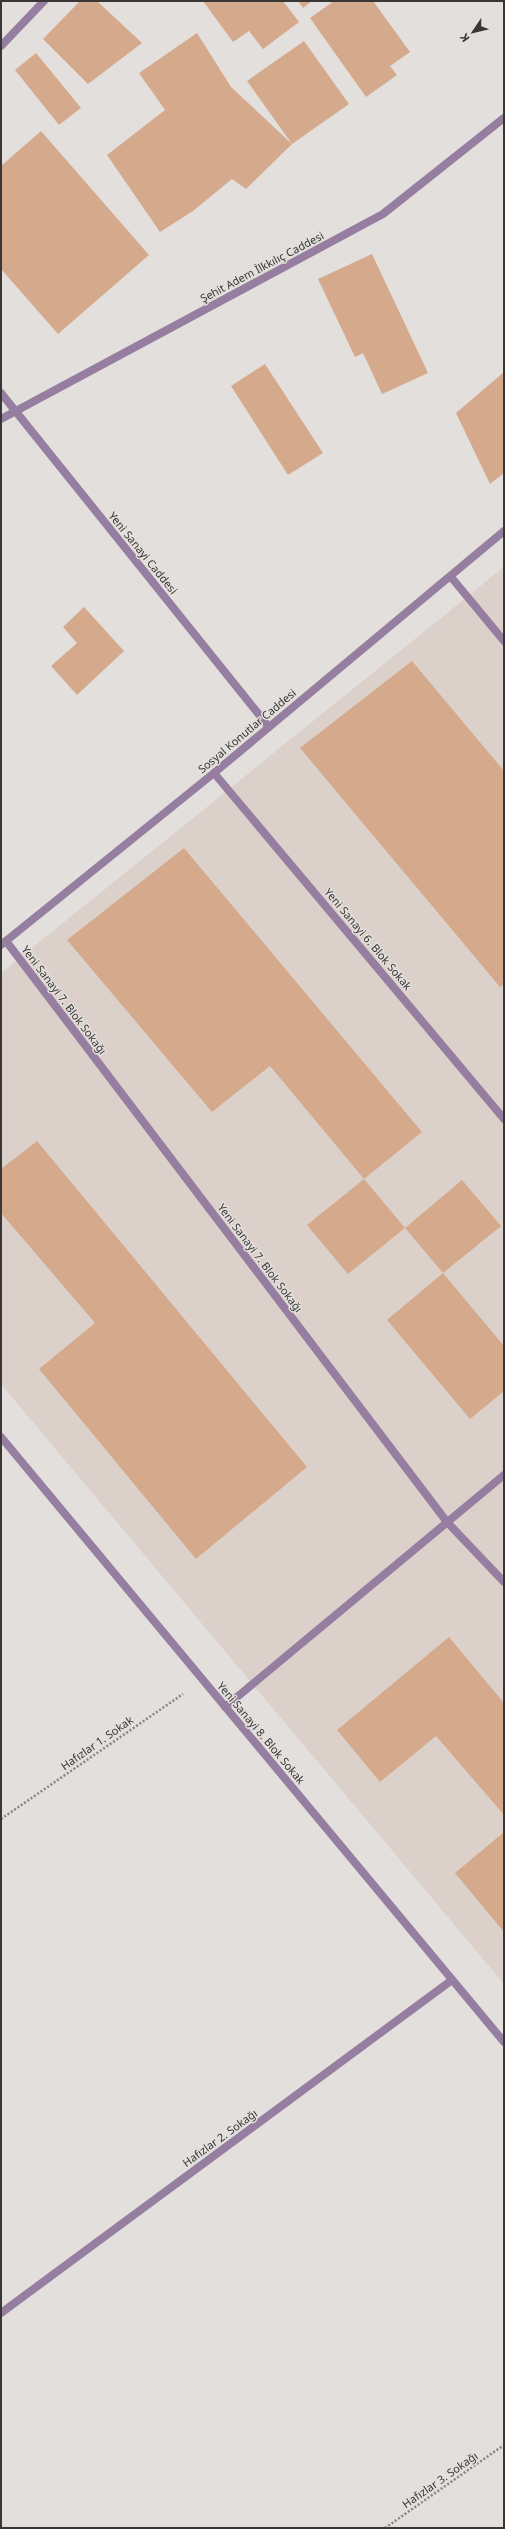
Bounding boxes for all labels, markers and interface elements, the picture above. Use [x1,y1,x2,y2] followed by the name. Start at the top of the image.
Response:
[453,12,493,52] north arrow
[456,30,473,45] text: K
[197,228,326,306] street label: Şehit Adem İlkkılıç Caddesi
[106,508,181,597] street label: Yeni Sanayi Caddesi
[194,685,299,776] street label: Sosyal Konutlar Caddesi
[321,884,416,993] street label: Yeni Sanayi 6. Blok Sokak
[18,942,110,1057] street label: Yeni Sanayi 7. Blok Sokağı
[214,1200,306,1315] street label: Yeni Sanayi 7. Blok Sokağı
[214,1678,309,1787] street label: Yeni Sanayi 8. Blok Sokak
[57,1712,136,1773] street label: Hafızlar 1. Sokak
[179,2105,260,2170] street label: Hafızlar 2. Sokağı
[399,2448,480,2511] street label: Hafızlar 3. Sokağı

